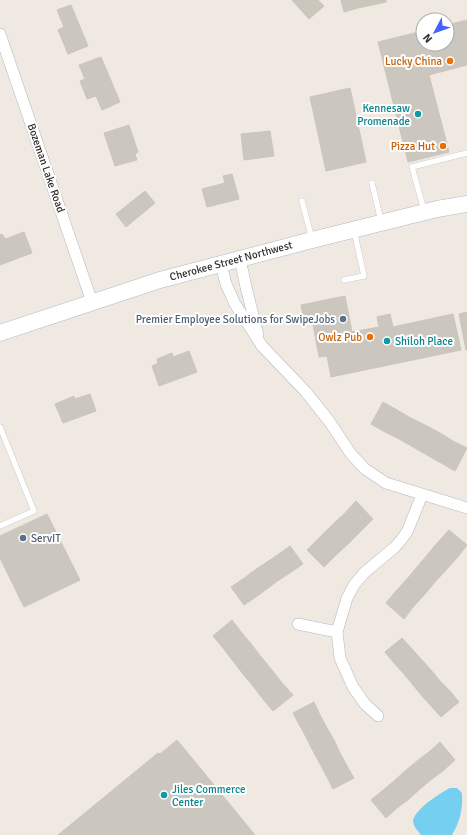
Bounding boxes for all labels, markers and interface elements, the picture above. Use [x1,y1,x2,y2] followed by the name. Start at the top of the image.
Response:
[415,12,455,52] north arrow
[420,31,435,45] text: N
[385,55,442,68] place label: Lucky China
[445,56,455,66] marker: Lucky China
[357,102,410,128] place label: Kennesaw Promenade
[413,109,423,119] marker: Kennesaw Promenade
[25,122,67,214] street label: Bozeman Lake Road
[391,140,435,153] place label: Pizza Hut
[438,141,448,151] marker: Pizza Hut
[168,238,294,284] street label: Cherokee Street Northwest
[136,313,335,326] place label: Premier Employee Solutions for SwipeJobs
[338,314,348,324] marker: Premier Employee Solutions for SwipeJobs
[318,331,362,344] place label: Owlz Pub
[365,332,375,342] marker: Owlz Pub
[395,335,453,348] place label: Shiloh Place
[382,336,392,346] marker: Shiloh Place
[31,532,61,545] place label: ServIT
[18,533,28,543] marker: ServIT
[172,783,246,809] place label: Jiles Commerce Center
[159,790,169,800] marker: Jiles Commerce Center

